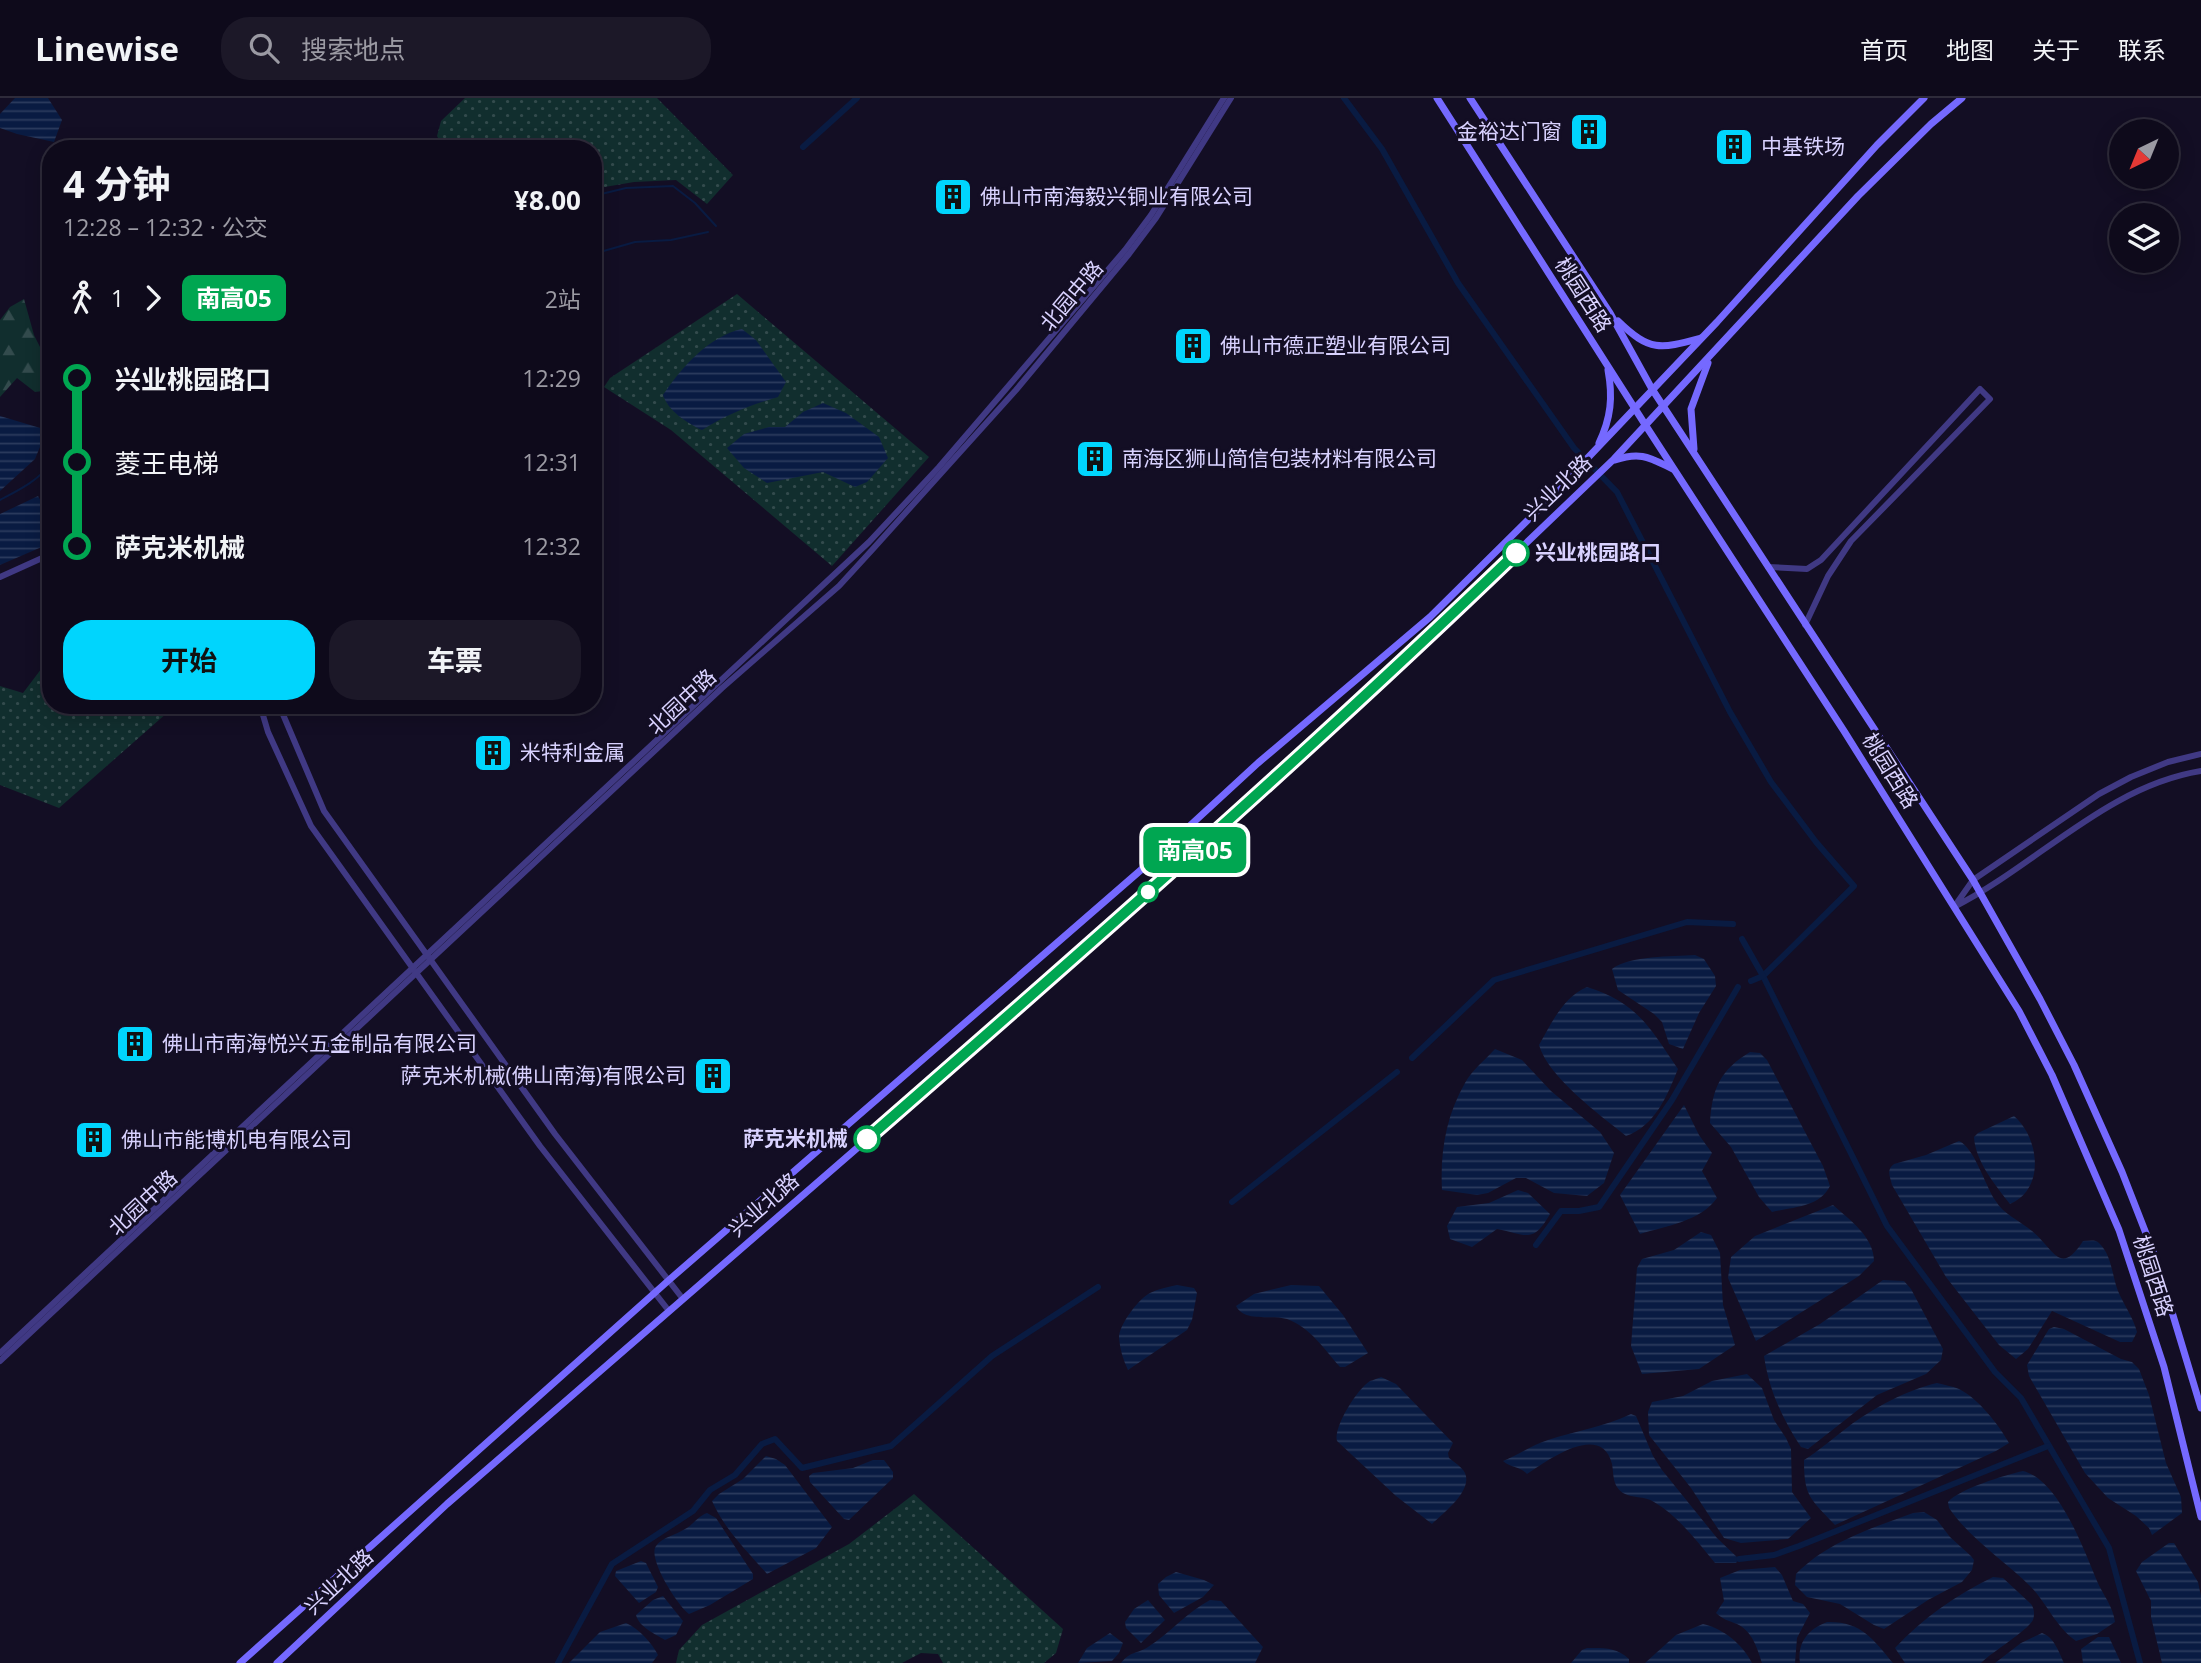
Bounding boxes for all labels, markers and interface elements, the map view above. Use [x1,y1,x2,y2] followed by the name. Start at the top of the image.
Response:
[221,17,711,80] search box
[35,26,179,71] text: Linewise
[245,29,283,67] icon: search
[301,31,405,67] text: 搜索地点
[1860,33,1908,66] text: 首页
[1946,33,1994,66] text: 地图
[2032,33,2080,66] text: 关于
[2118,33,2166,66] text: 联系
[1568,111,1610,153] building icon: 金裕达门窗
[1457,117,1562,145] place label: 金裕达门窗
[2109,119,2179,189] north arrow
[2109,119,2179,273] map controls
[1713,126,1755,168] building icon: 中基铁场
[1761,132,1845,160] place label: 中基铁场
[63,157,171,209] text: 4 分钟
[932,176,974,218] building icon: 佛山市南海毅兴铜业有限公司
[514,182,581,218] text: ¥8.00
[980,182,1253,210] place label: 佛山市南海毅兴铜业有限公司
[2109,203,2179,273] button: layers
[63,211,268,243] text: 12:28 – 12:32 · 公交
[1549,252,1618,337] street label: 桃园西路
[1034,254,1109,337] street label: 北园中路
[63,279,101,317] icon: walk
[134,279,172,317] icon: forward
[196,281,272,314] text: 南高05
[111,282,124,314] text: 1
[545,283,581,315] text: 2站
[1172,325,1214,367] building icon: 佛山市德正塑业有限公司
[1220,331,1451,359] place label: 佛山市德正塑业有限公司
[115,361,271,397] text: 兴业桃园路口
[522,362,581,394] text: 12:29
[1074,438,1116,480] building icon: 南海区狮山简信包装材料有限公司
[1122,444,1437,472] place label: 南海区狮山简信包装材料有限公司
[115,445,219,481] text: 菱王电梯
[522,446,581,478] text: 12:31
[1517,448,1597,527] street label: 兴业北路
[115,529,245,565] text: 萨克米机械
[522,530,581,562] text: 12:32
[1535,538,1661,566] place label: 兴业桃园路口
[1503,540,1529,566] marker: 兴业桃园路口
[63,620,315,700] button: 开始
[329,620,581,700] button: 车票
[641,662,722,740] street label: 北园中路
[1857,727,1925,814] street label: 桃园西路
[472,732,514,774] building icon: 米特利金属
[520,738,625,766] place label: 米特利金属
[1146,827,1244,873] line badge: 南高05
[1157,833,1233,866] text: 南高05
[1138,882,1158,902] unlabelled marker
[114,1023,156,1065] building icon: 佛山市南海悦兴五金制品有限公司
[162,1029,477,1057] place label: 佛山市南海悦兴五金制品有限公司
[692,1055,734,1097] building icon: 萨克米机械(佛山南海)有限公司
[401,1061,686,1089] place label: 萨克米机械(佛山南海)有限公司
[73,1119,115,1161] building icon: 佛山市能博机电有限公司
[743,1124,848,1152] place label: 萨克米机械
[121,1125,352,1153] place label: 佛山市能博机电有限公司
[854,1126,880,1152] marker: 萨克米机械
[102,1163,183,1241] street label: 北园中路
[722,1166,804,1242] street label: 兴业北路
[2128,1231,2180,1320] street label: 桃园西路
[298,1542,379,1620] street label: 兴业北路

